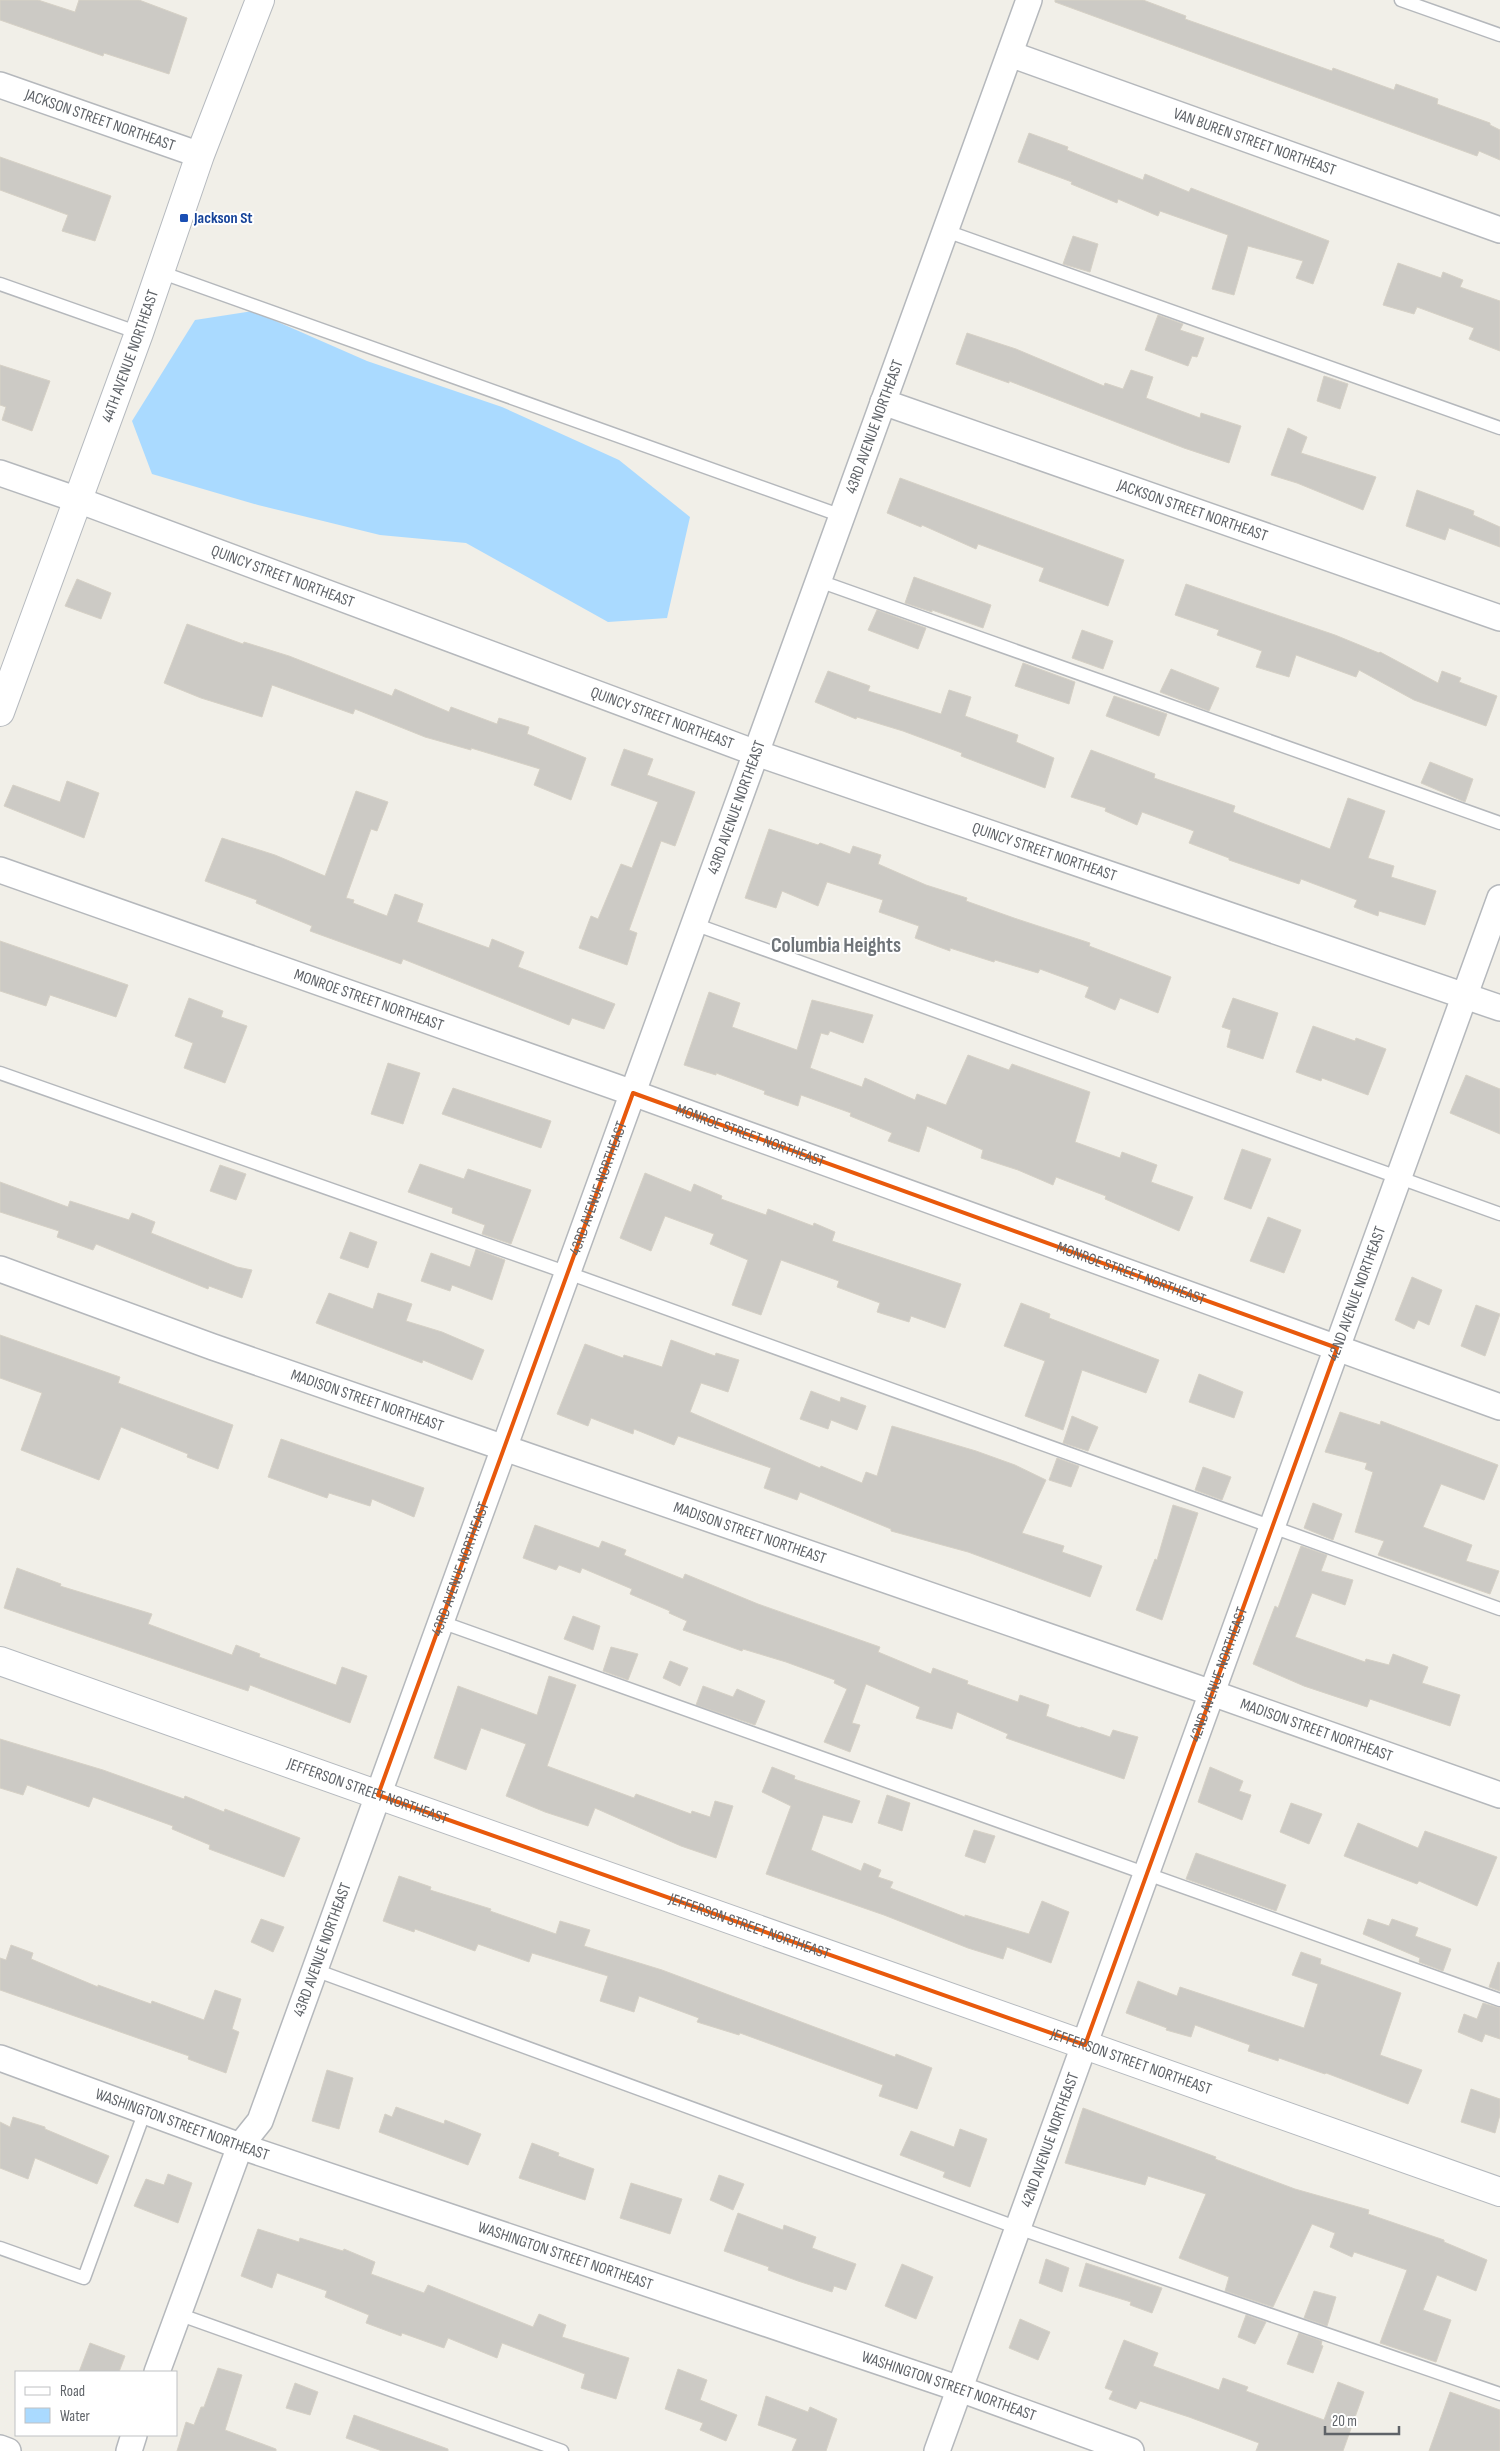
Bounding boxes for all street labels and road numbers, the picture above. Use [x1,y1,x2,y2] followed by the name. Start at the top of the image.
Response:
[22,85,178,155] street label: JACKSON STREET NORTHEAST
[1171,104,1339,180] street label: VAN BUREN STREET NORTHEAST
[98,287,163,425] street label: 44TH AVENUE NORTHEAST
[841,357,907,496] street label: 43RD AVENUE NORTHEAST
[1114,475,1271,546] street label: JACKSON STREET NORTHEAST
[208,541,357,612] street label: QUINCY STREET NORTHEAST
[588,683,737,754] street label: QUINCY STREET NORTHEAST
[703,737,769,877] street label: 43RD AVENUE NORTHEAST
[970,818,1119,886] street label: QUINCY STREET NORTHEAST
[291,965,447,1035] street label: MONROE STREET NORTHEAST
[673,1100,828,1171] street label: MONROE STREET NORTHEAST
[565,1118,631,1258] street label: 43RD AVENUE NORTHEAST
[1323,1223,1390,1364] street label: 42ND AVENUE NORTHEAST
[1054,1238,1209,1309] street label: MONROE STREET NORTHEAST
[288,1365,446,1436] street label: MADISON STREET NORTHEAST
[671,1498,829,1568] street label: MADISON STREET NORTHEAST
[427,1499,493,1639] street label: 43RD AVENUE NORTHEAST
[1185,1604,1252,1744] street label: 42ND AVENUE NORTHEAST
[1238,1694,1396,1766] street label: MADISON STREET NORTHEAST
[284,1754,451,1829] street label: JEFFERSON STREET NORTHEAST
[289,1880,355,2019] street label: 43RD AVENUE NORTHEAST
[666,1889,833,1964] street label: JEFFERSON STREET NORTHEAST
[1047,2024,1215,2099] street label: JEFFERSON STREET NORTHEAST
[1017,2069,1083,2210] street label: 42ND AVENUE NORTHEAST
[93,2084,272,2165] street label: WASHINGTON STREET NORTHEAST
[475,2217,656,2294] street label: WASHINGTON STREET NORTHEAST
[859,2347,1039,2425] street label: WASHINGTON STREET NORTHEAST

